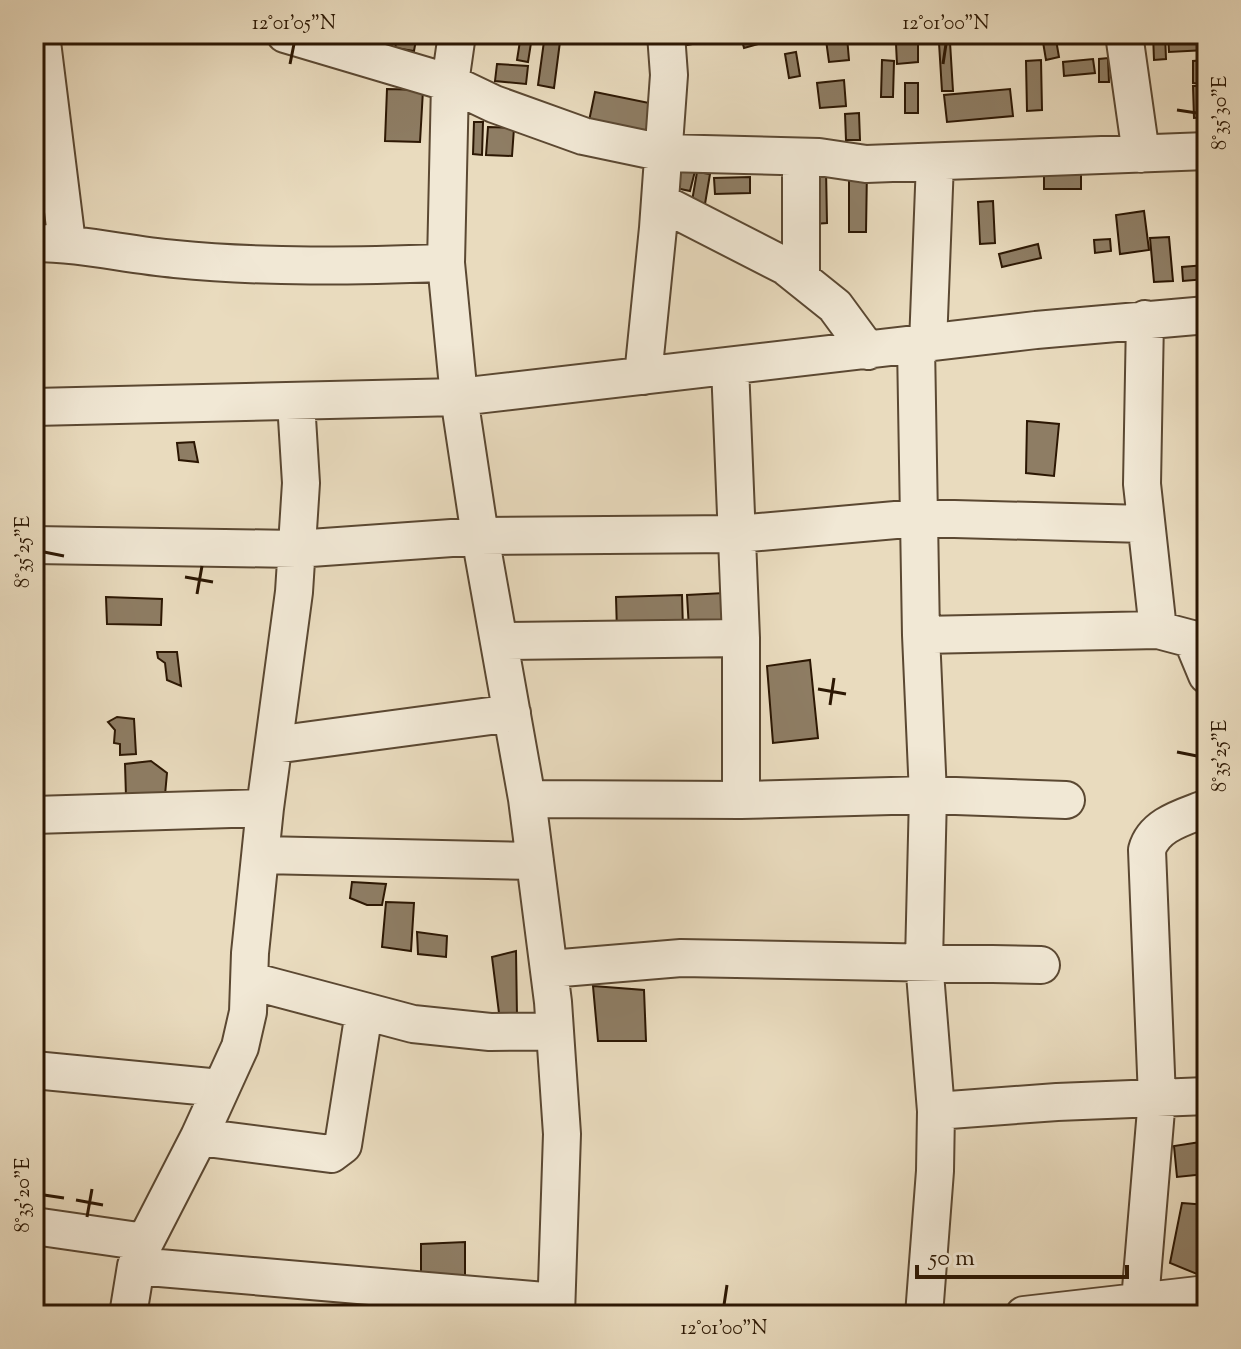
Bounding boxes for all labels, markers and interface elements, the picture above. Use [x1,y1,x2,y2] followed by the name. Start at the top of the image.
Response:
[252,10,336,39] text: 12°01'05"N
[903,10,990,39] text: 12°01'00"N
[1207,76,1236,150] text: 8°35'30"E
[10,516,39,588] text: 8°35'25"E
[1207,720,1236,792] text: 8°35'25"E
[10,1157,39,1233] text: 8°35'20"E
[917,1229,1127,1279] scale bar
[927,1242,975,1276] text: 50 m
[681,1315,768,1344] text: 12°01'00"N

